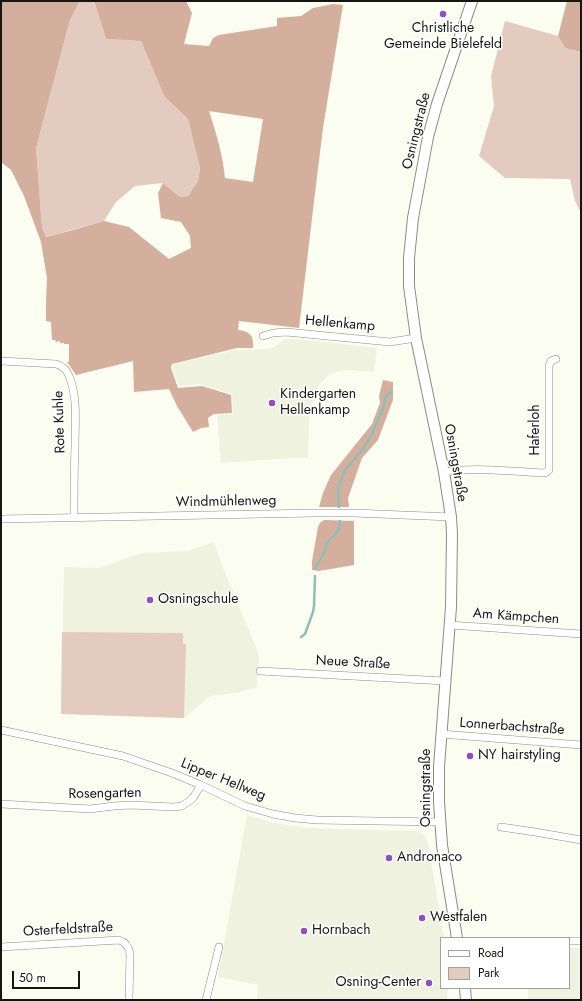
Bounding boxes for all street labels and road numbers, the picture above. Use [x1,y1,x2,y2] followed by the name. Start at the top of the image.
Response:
[399,91,435,171] street label: Osningstraße
[304,313,376,335] street label: Hellenkamp
[51,390,69,454] street label: Rote Kuhle
[528,405,544,455] street label: Haferloh
[440,423,470,503] street label: Osningstraße
[176,493,276,511] street label: Windmühlenweg
[472,606,560,628] street label: Am Kämpchen
[315,653,391,673] street label: Neue Straße
[459,715,565,739] street label: Lonnerbachstraße
[419,749,435,827] street label: Osningstraße
[178,755,268,805] street label: Lipper Hellweg
[68,785,142,803] street label: Rosengarten
[23,919,113,941] street label: Osterfeldstraße

